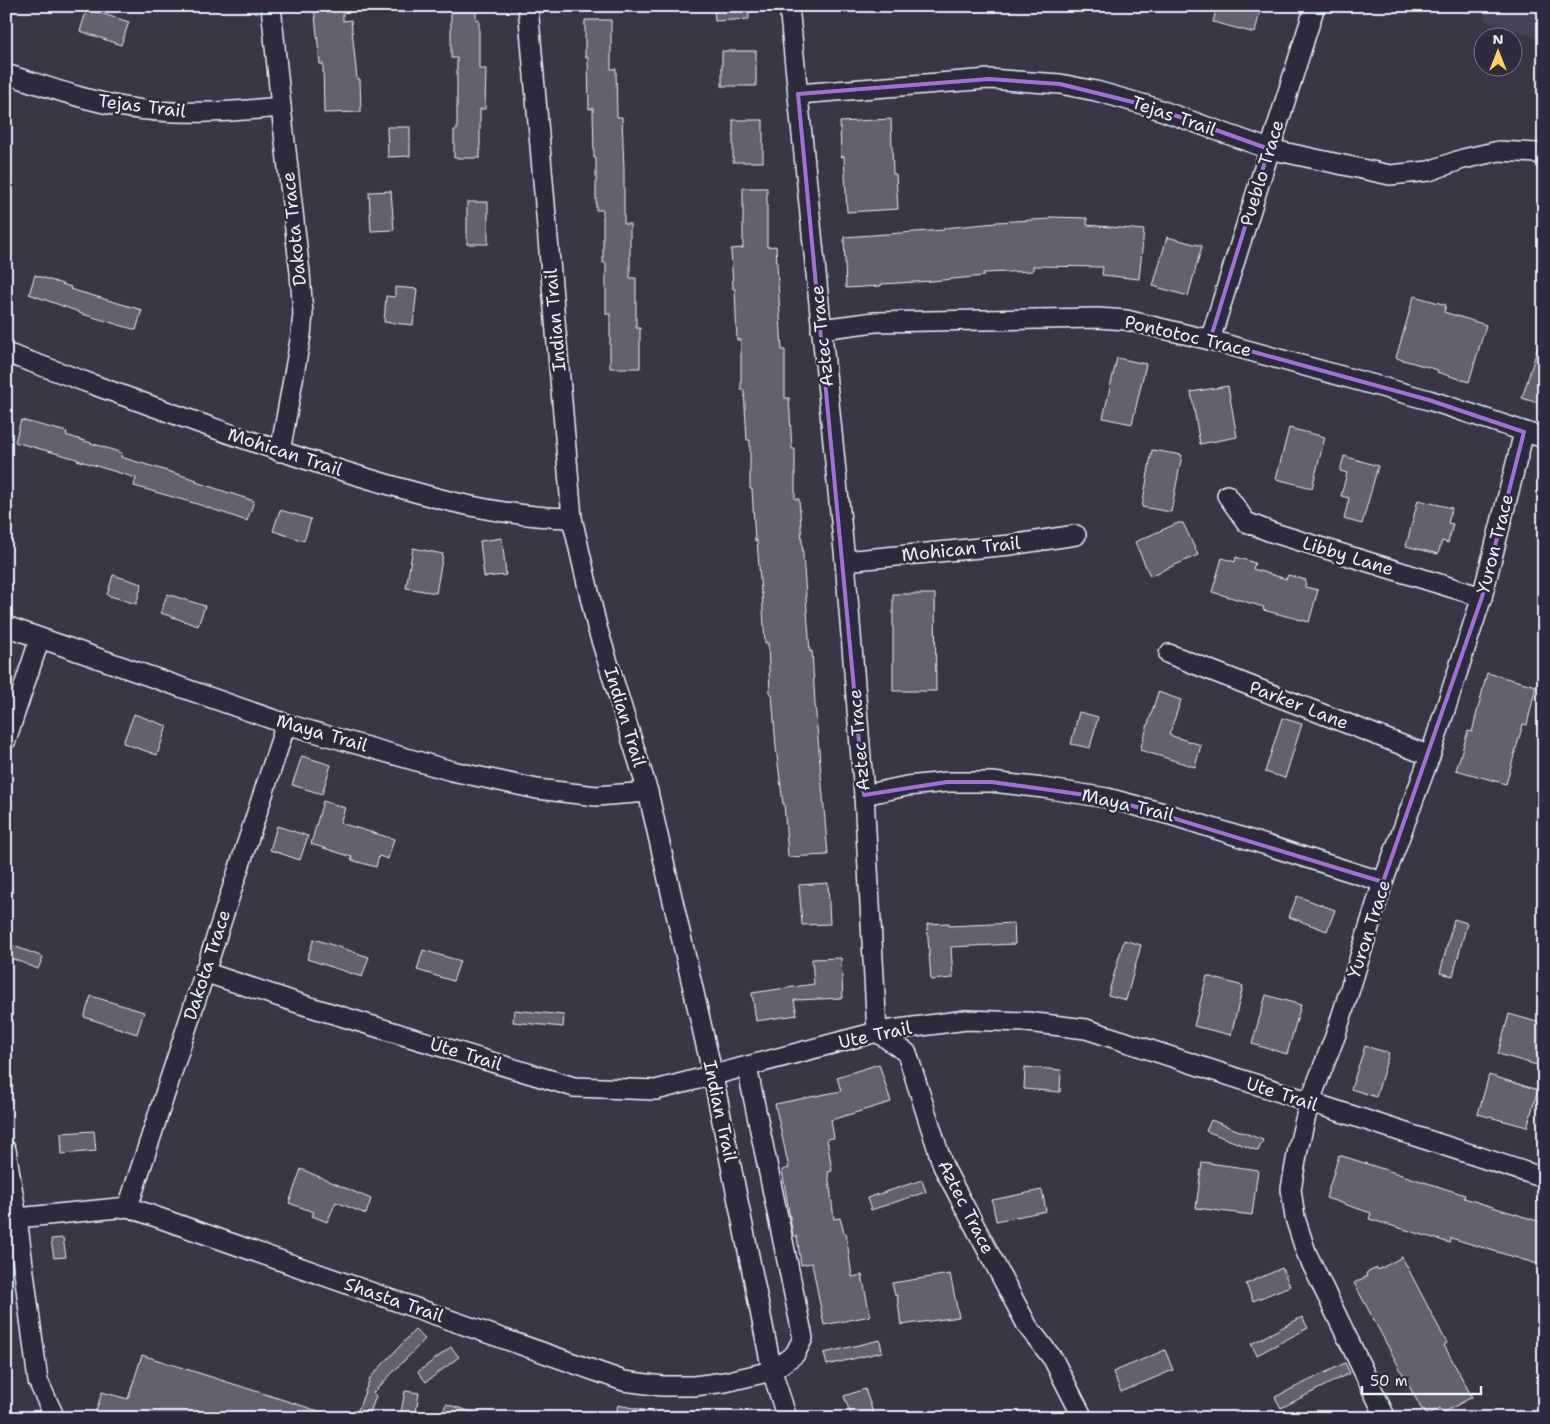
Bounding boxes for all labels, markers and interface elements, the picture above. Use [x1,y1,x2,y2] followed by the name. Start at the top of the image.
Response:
[1472,28,1522,78] north arrow
[1492,30,1504,48] text: N
[97,89,188,123] street label: Tejas Trail
[1128,90,1220,142] street label: Tejas Trail
[1234,117,1290,229] street label: Pueblo Trace
[276,171,312,287] street label: Dakota Trace
[538,267,571,373] street label: Indian Trail
[805,284,839,388] street label: Aztec Trace
[1122,310,1254,362] street label: Pontotoc Trace
[225,422,346,482] street label: Mohican Trail
[1471,491,1519,597] street label: Yuron Trace
[900,531,1022,567] street label: Mohican Trail
[1300,531,1396,581] street label: Libby Lane
[598,664,652,770] street label: Indian Trail
[1246,675,1352,735] street label: Parker Lane
[843,688,875,792] street label: Aztec Trace
[273,708,371,758] street label: Maya Trail
[1079,783,1177,827] street label: Maya Trail
[1342,877,1396,981] street label: Yuron Trace
[178,907,236,1023] street label: Dakota Trace
[836,1015,914,1054] street label: Ute Trail
[427,1032,505,1076] street label: Ute Trail
[698,1058,743,1165] street label: Indian Trail
[1243,1071,1321,1117] street label: Ute Trail
[932,1156,1000,1258] street label: Aztec Trace
[341,1272,448,1328] street label: Shasta Trail
[1362,1364,1481,1396] scale bar
[1370,1371,1408,1391] text: 50 m

